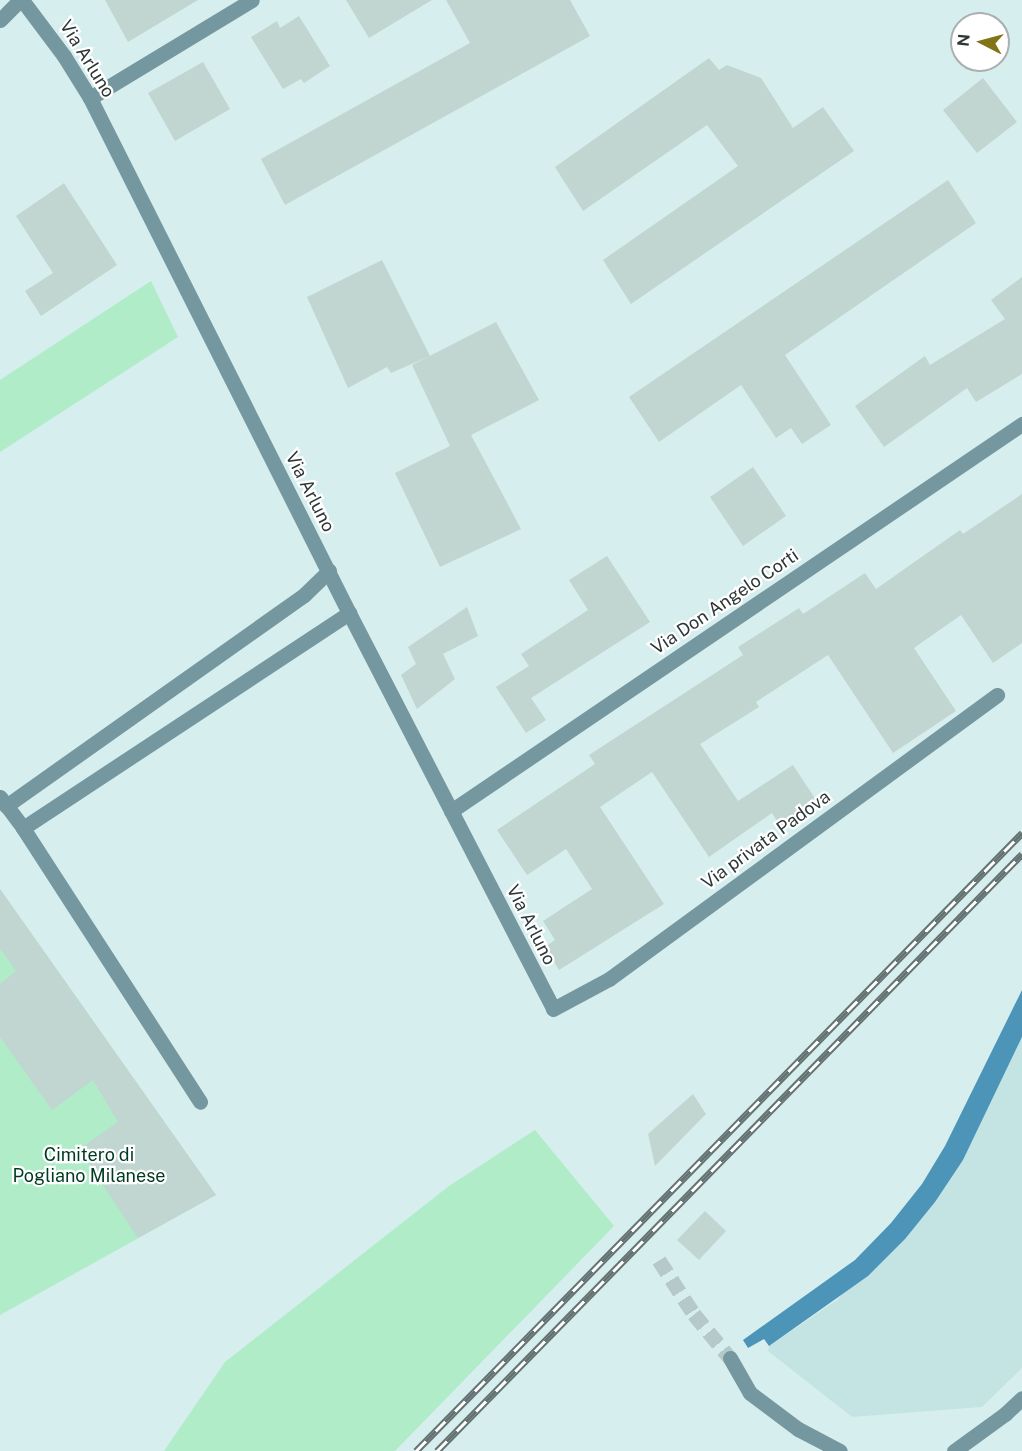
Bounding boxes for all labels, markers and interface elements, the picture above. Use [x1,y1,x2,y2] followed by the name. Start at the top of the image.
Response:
[950,12,1010,72] north arrow
[55,16,119,102] street label: Via Arluno
[953,33,974,47] text: N
[281,448,339,536] street label: Via Arluno
[647,545,803,659] street label: Via Don Angelo Corti
[698,786,834,894] street label: Via privata Padova
[502,881,560,969] street label: Via Arluno
[13,1145,165,1188] park label: Cimitero di Pogliano Milanese

